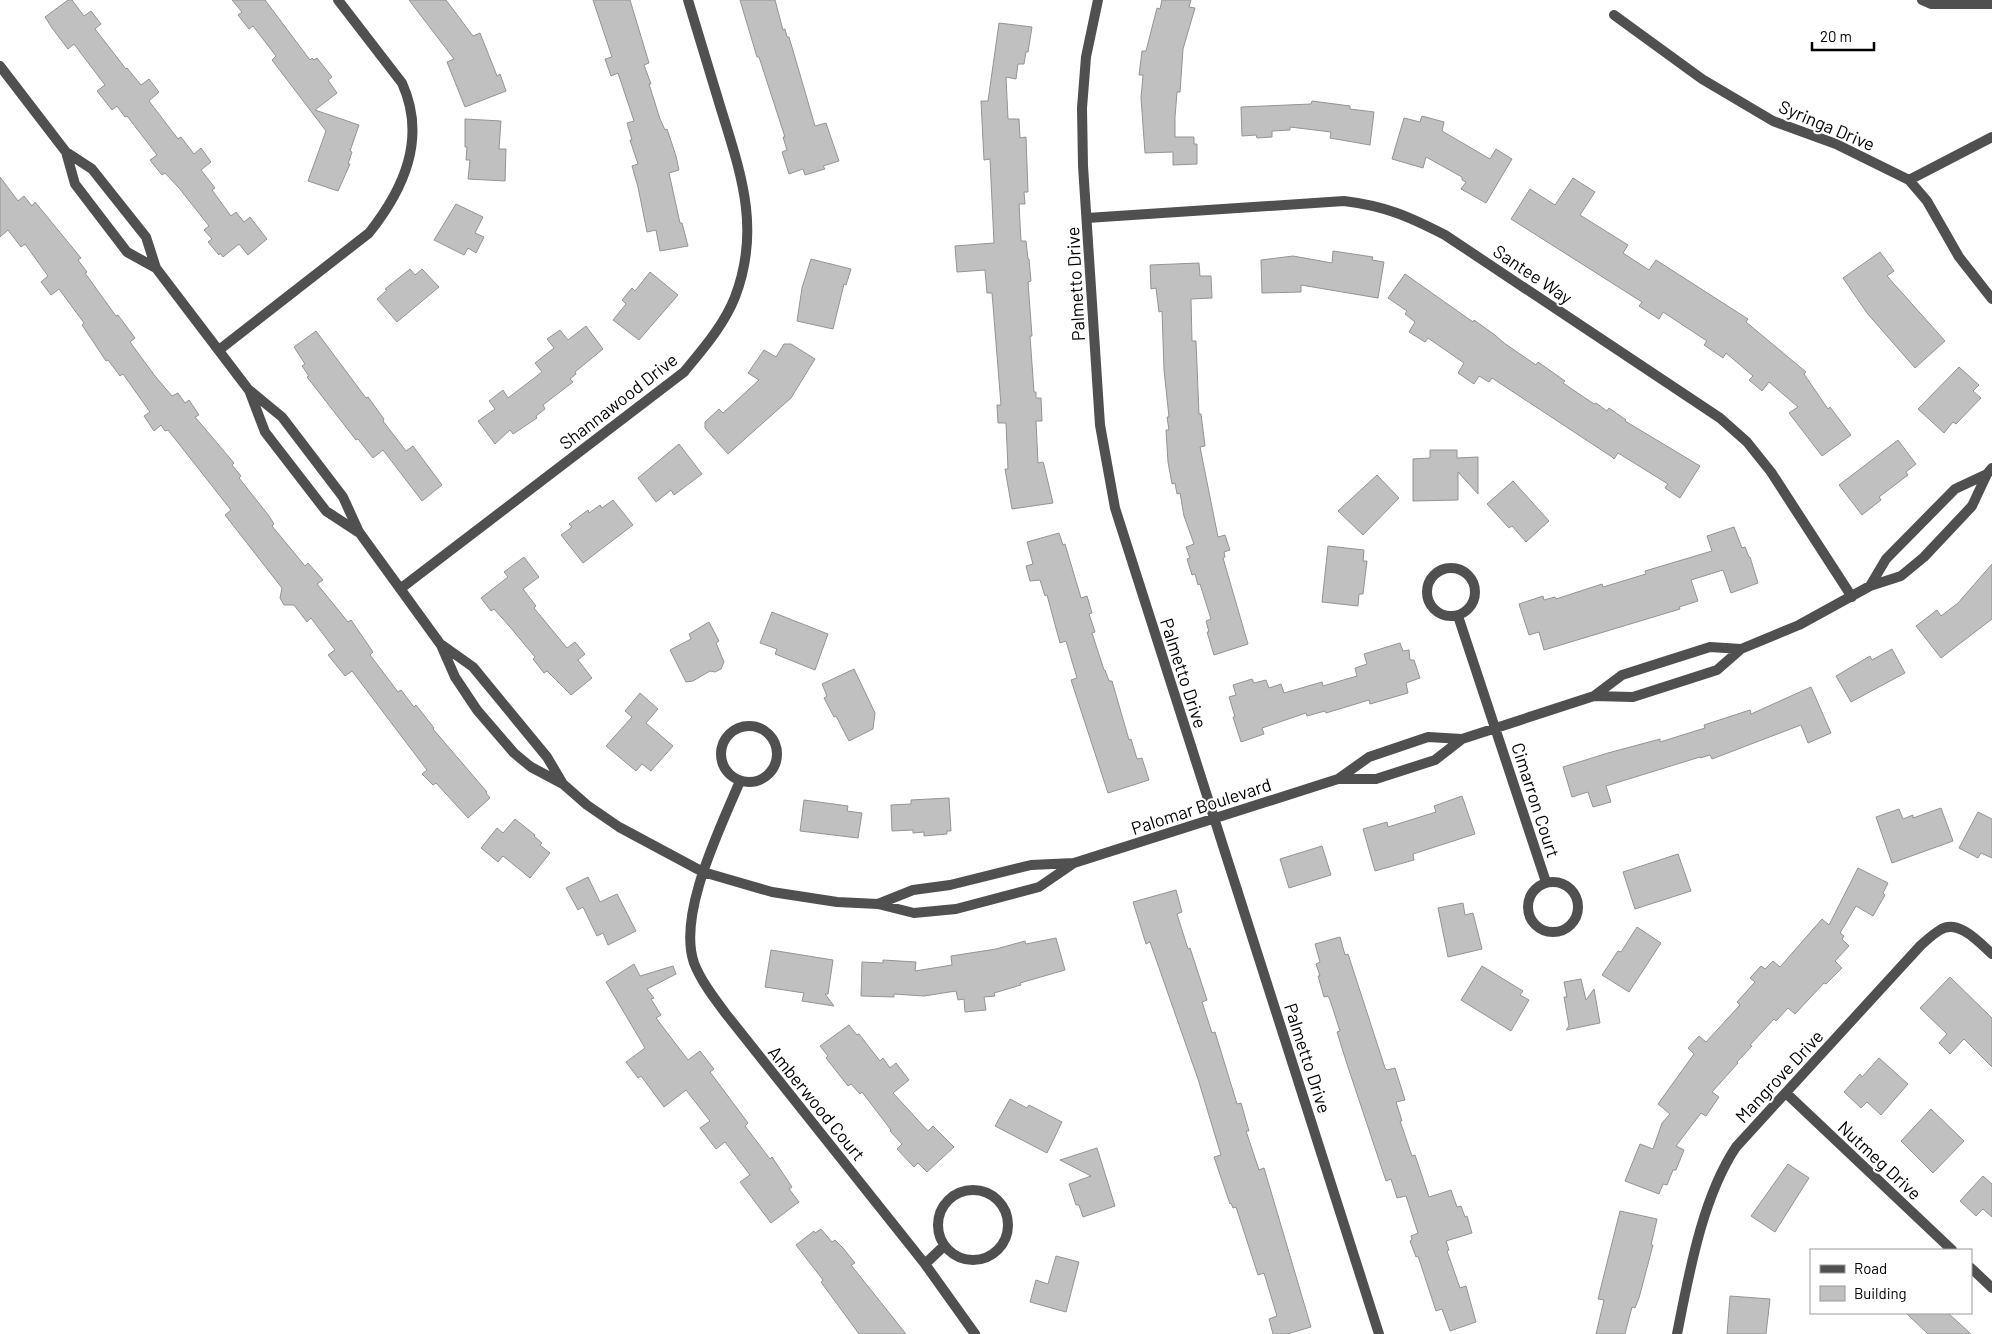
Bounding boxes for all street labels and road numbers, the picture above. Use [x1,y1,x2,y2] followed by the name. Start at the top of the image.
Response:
[1776,95,1878,155] street label: Syringa Drive
[1061,226,1089,342] street label: Palmetto Drive
[1489,239,1577,309] street label: Santee Way
[555,348,681,454] street label: Shannawood Drive
[1156,615,1212,731] street label: Palmetto Drive
[1507,740,1565,860] street label: Cimarron Court
[1128,773,1274,839] street label: Palomar Boulevard
[1280,1000,1336,1116] street label: Palmetto Drive
[1730,1025,1828,1127] street label: Mangrove Drive
[764,1041,870,1165] street label: Amberwood Court
[1834,1116,1926,1204] street label: Nutmeg Drive

